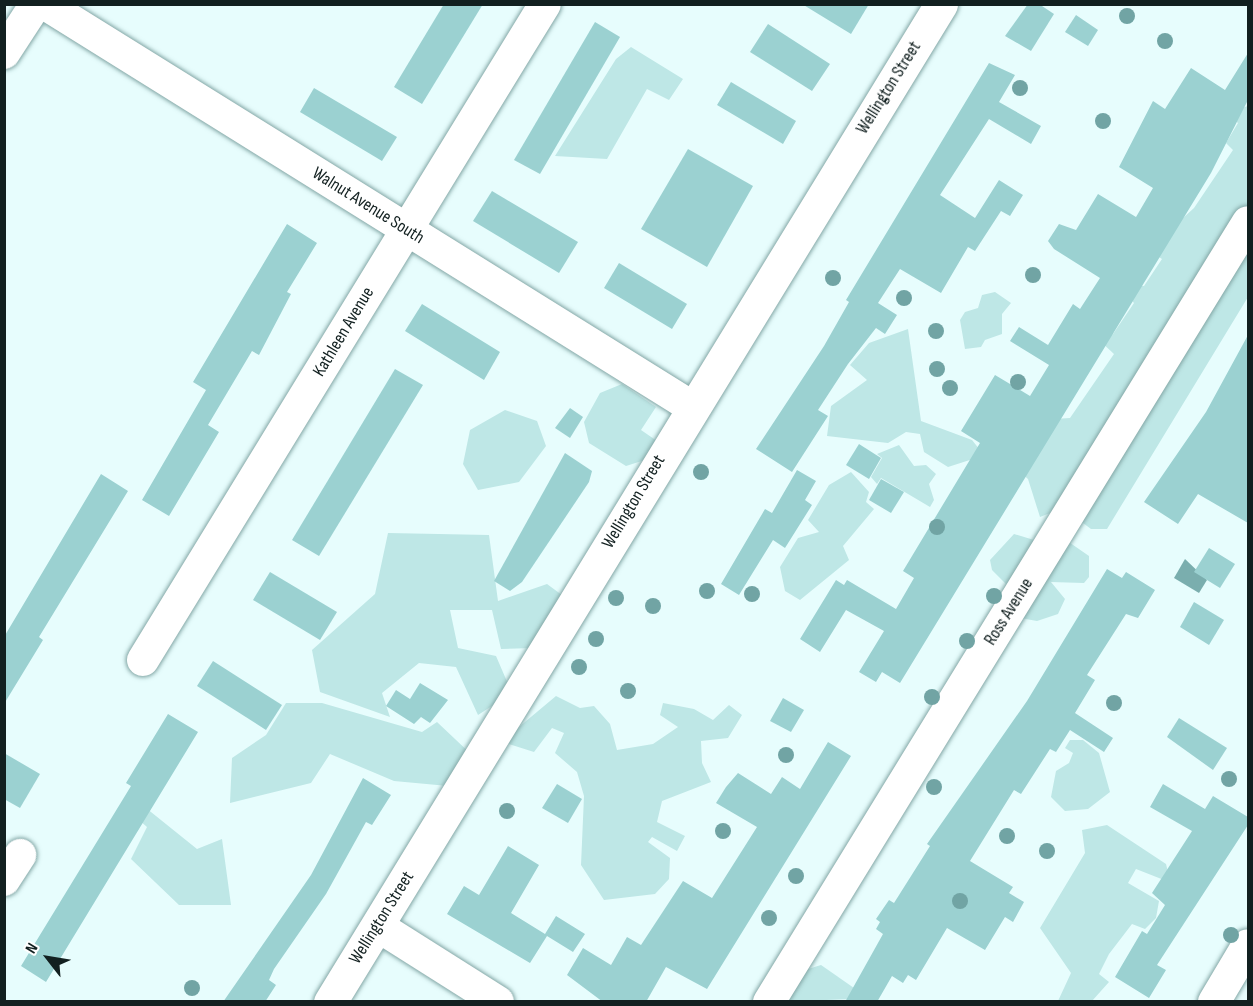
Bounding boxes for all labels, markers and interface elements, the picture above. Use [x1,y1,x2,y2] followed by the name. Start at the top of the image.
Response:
[852,38,926,138] street label: Wellington Street
[308,163,428,249] street label: Walnut Avenue South
[309,283,379,381] street label: Kathleen Avenue
[598,451,670,553] street label: Wellington Street
[980,574,1038,650] street label: Ross Avenue
[345,868,419,968] street label: Wellington Street
[18,928,78,988] north arrow
[22,940,42,957] text: N

